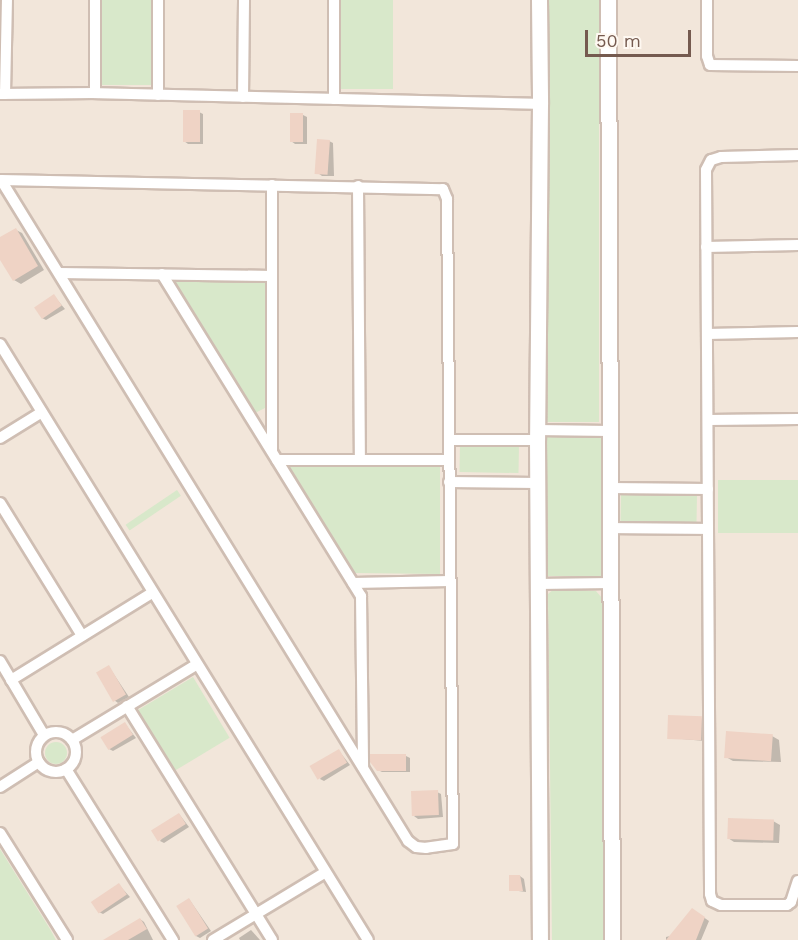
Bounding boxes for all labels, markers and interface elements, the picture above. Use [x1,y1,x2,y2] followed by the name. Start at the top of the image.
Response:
[588,18,694,56] scale bar
[596,30,641,51] text: 50 m

